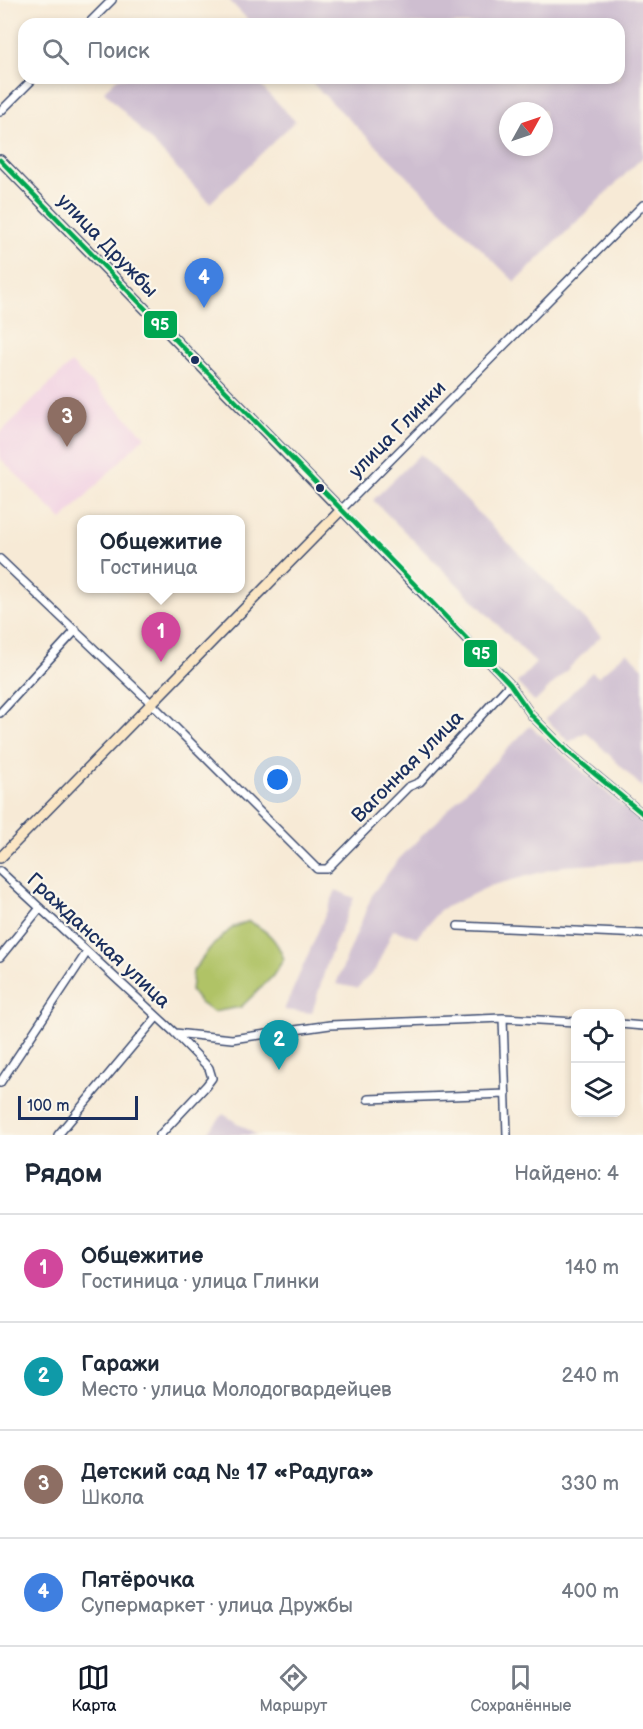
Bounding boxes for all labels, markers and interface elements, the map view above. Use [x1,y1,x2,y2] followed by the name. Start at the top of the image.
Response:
[18,18,625,84] search box
[39,35,72,68] icon: search
[87,38,150,65] text: Поиск
[499,102,553,156] north arrow
[52,189,163,302] street label: улица Дружбы
[184,258,224,308] pin: 4
[143,310,178,339] line badge: 95
[151,316,169,335] text: 95
[189,354,201,366] unlabelled marker
[344,376,451,483] street label: улица Глинки
[48,398,86,447] pin: 3
[314,482,326,494] unlabelled marker
[77,515,245,593] popup
[100,529,222,556] text: Общежитие
[100,556,198,580] text: Гостиница
[142,612,180,662] pin: 1
[463,639,498,668] line badge: 95
[472,645,490,664] text: 95
[347,706,469,828] street label: Вагонная улица
[263,765,292,794] your location
[22,868,175,1013] street label: Гражданская улица
[571,1009,625,1117] map controls
[571,1009,625,1063] button: locate
[260,1020,298,1070] pin: 2
[571,1063,625,1117] button: layers
[18,1093,138,1120] scale bar
[27,1097,70,1116] text: 100 m
[24,1159,102,1190] text: Рядом
[514,1162,619,1186] text: Найдено: 4
[81,1243,203,1270] text: Общежитие
[39,1256,48,1280] text: 1
[565,1256,619,1280] text: 140 m
[81,1270,319,1294] text: Гостиница · улица Глинки
[81,1351,160,1378] text: Гаражи
[38,1364,49,1388] text: 2
[562,1364,619,1388] text: 240 m
[81,1378,392,1402] text: Место · улица Молодогвардейцев
[81,1459,374,1486] text: Детский сад № 17 «Радуга»
[38,1472,49,1496] text: 3
[561,1472,619,1496] text: 330 m
[81,1486,144,1510] text: Школа
[81,1567,194,1594] text: Пятёрочка
[38,1580,49,1604] text: 4
[561,1580,619,1604] text: 400 m
[81,1594,353,1618] text: Супермаркет · улица Дружбы
[71,1661,117,1716] tab: Карта
[259,1661,327,1716] tab: Маршрут
[470,1661,572,1716] tab: Сохранённые

